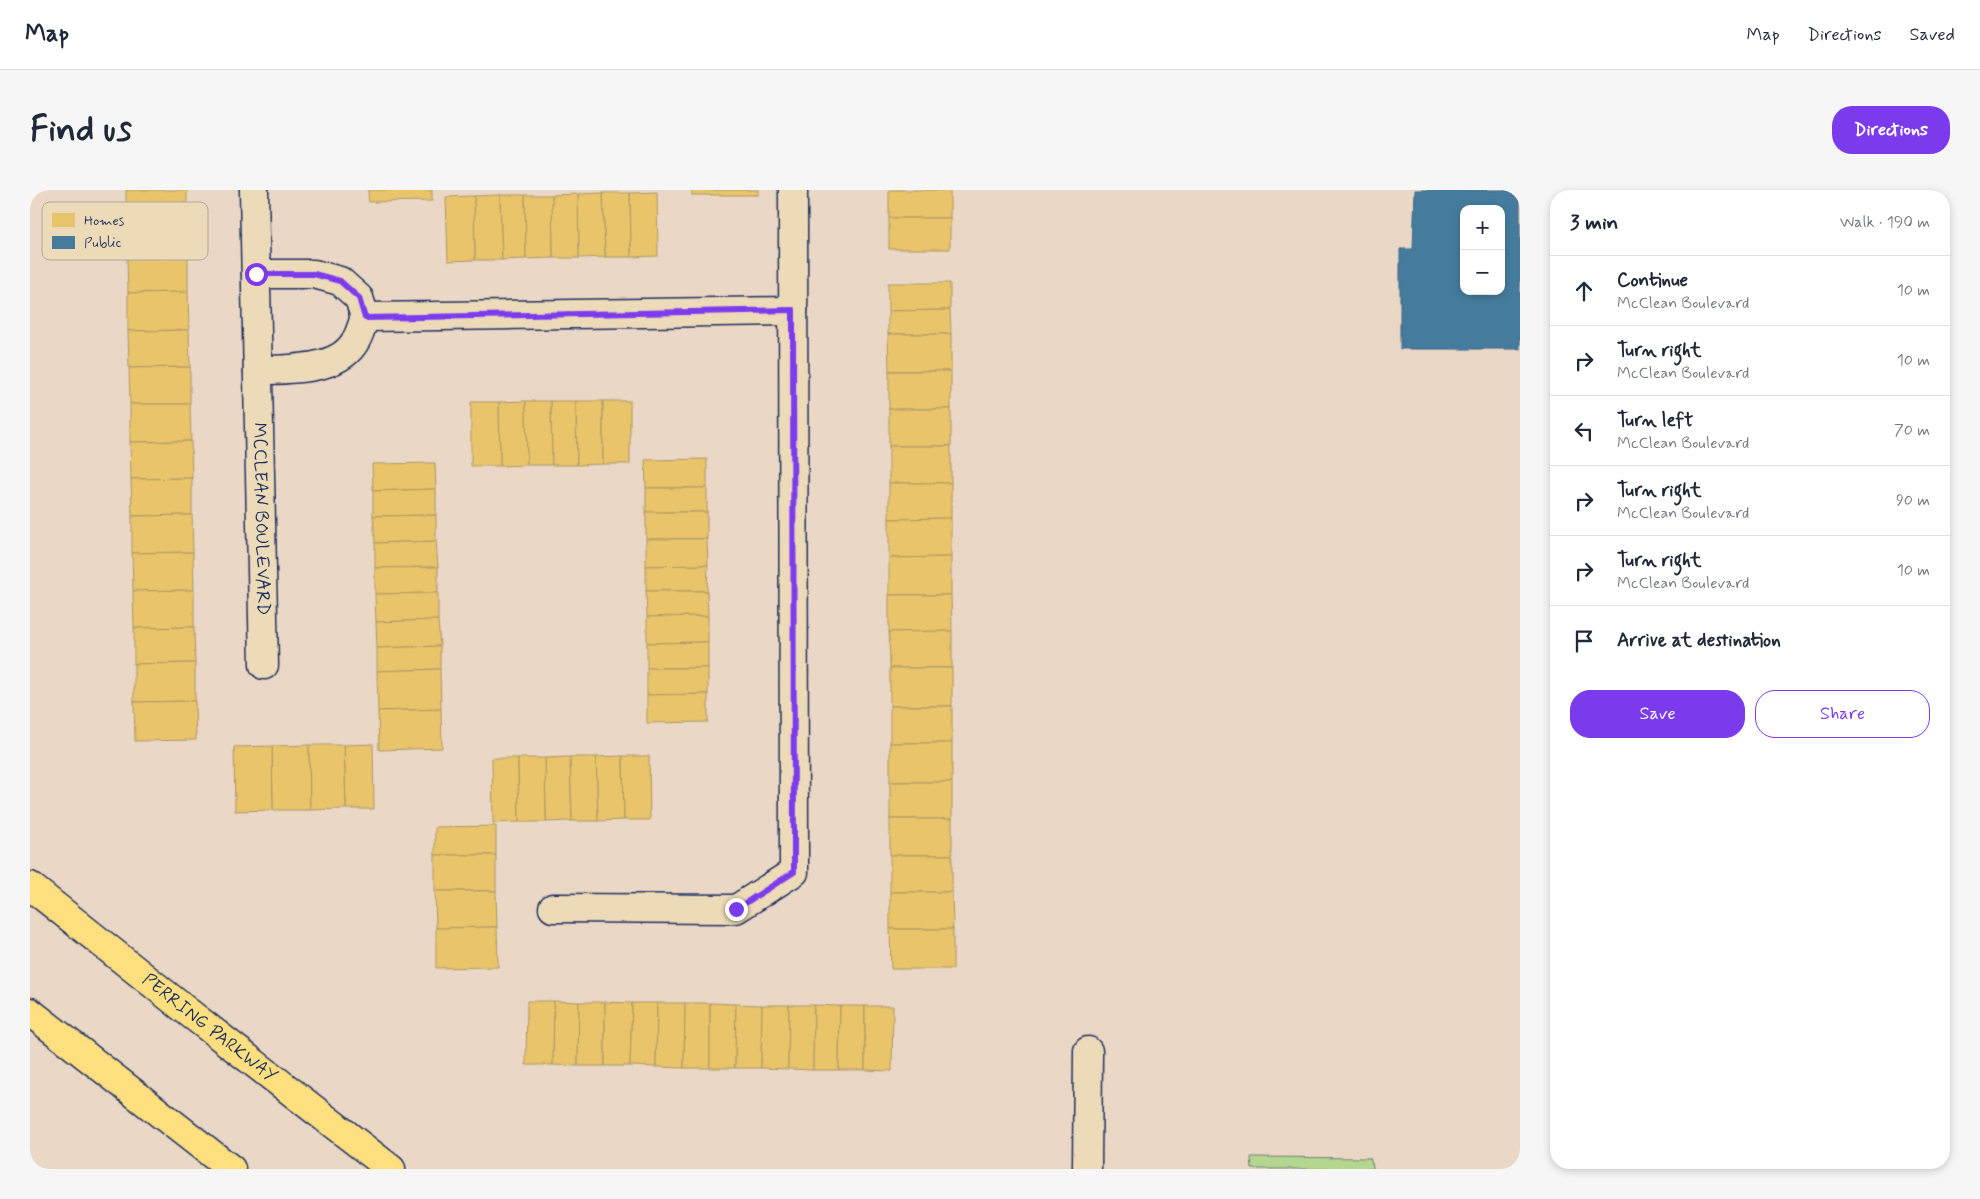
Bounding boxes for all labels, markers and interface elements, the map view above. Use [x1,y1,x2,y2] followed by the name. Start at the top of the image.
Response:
[25,19,69,50] text: Map
[1747,23,1780,47] text: Map
[1808,23,1882,47] text: Directions
[1910,23,1955,47] text: Saved
[1832,106,1950,154] button: Directions
[30,107,132,153] text: Find us
[42,202,208,260] legend
[1460,205,1505,295] map controls
[1460,205,1505,250] button: +
[1570,209,1618,237] text: 3 min
[84,212,125,230] text: Homes
[1840,212,1930,233] text: Walk · 190 m
[84,234,121,252] text: Public
[1460,250,1505,295] button: −
[245,263,268,286] route start
[1617,268,1688,293] text: Continue
[1570,277,1598,305] icon: ahead
[1897,280,1930,301] text: 10 m
[1617,293,1749,314] text: McClean Boulevard
[1617,338,1701,363] text: Turn right
[1570,347,1598,375] icon: right
[1897,350,1930,371] text: 10 m
[1617,363,1749,384] text: McClean Boulevard
[1617,408,1693,433] text: Turn left
[1570,417,1598,445] icon: left
[1894,420,1930,441] text: 70 m
[247,422,275,616] street label: MCCLEAN BOULEVARD
[1617,433,1749,454] text: McClean Boulevard
[1617,478,1701,503] text: Turn right
[1570,487,1598,515] icon: right
[1896,490,1930,511] text: 90 m
[1617,503,1749,524] text: McClean Boulevard
[1617,548,1701,573] text: Turn right
[1570,557,1598,585] icon: right
[1897,560,1930,581] text: 10 m
[1617,573,1749,594] text: McClean Boulevard
[1570,627,1598,655] icon: arrive
[1617,628,1781,653] text: Arrive at destination
[1570,690,1745,738] button: Save
[1755,690,1930,738] button: Share
[725,898,748,921] route end
[137,968,282,1089] street label: PERRING PARKWAY

